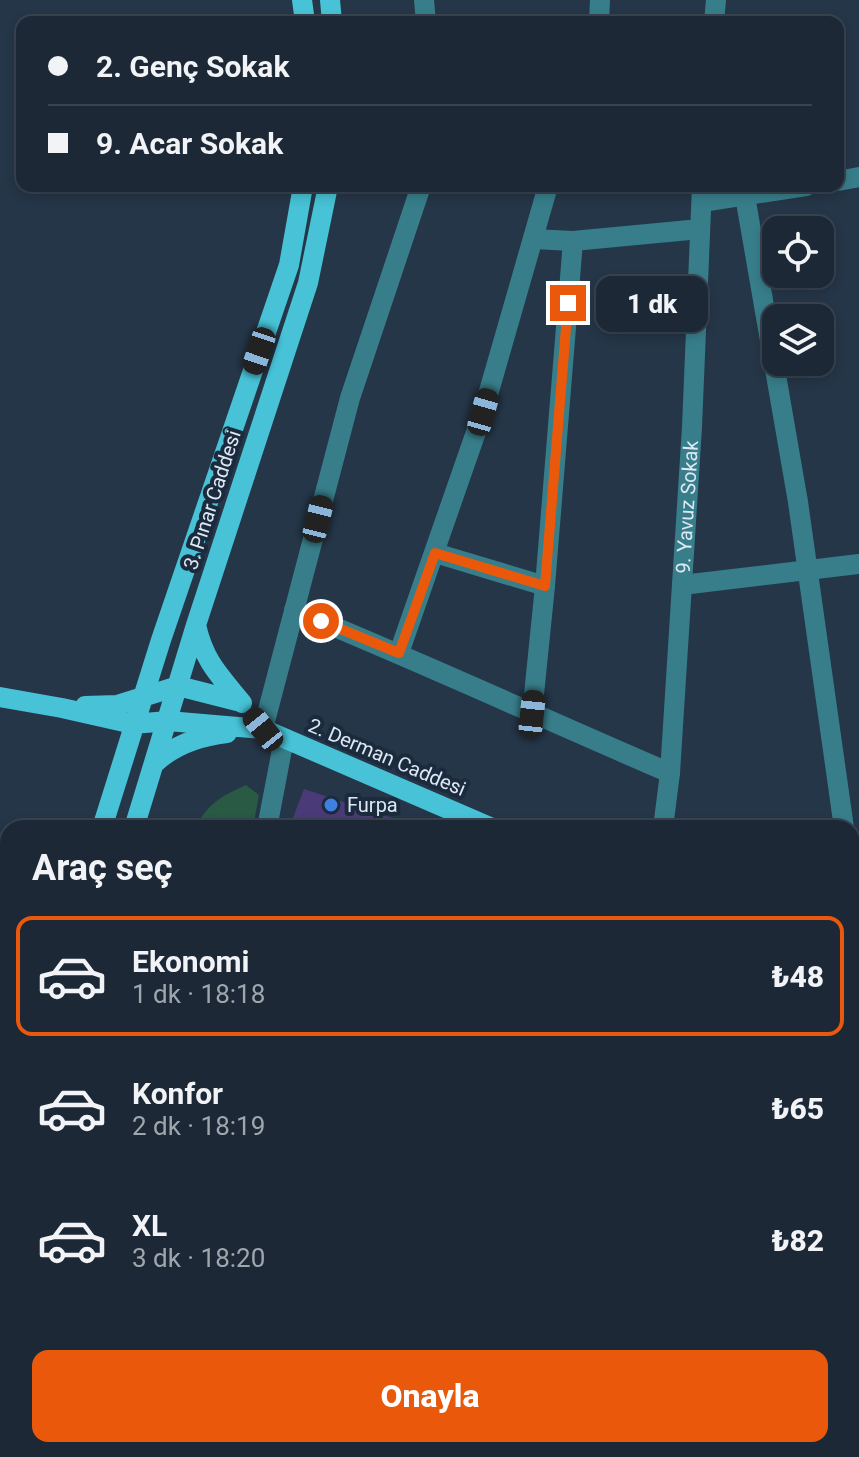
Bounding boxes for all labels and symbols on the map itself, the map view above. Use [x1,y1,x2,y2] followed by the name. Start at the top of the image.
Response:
[596,275,708,331] callout: 1 dk
[550,285,586,321] route end
[240,324,278,378] car
[465,386,501,438] car
[178,427,246,573] street label: 3. Pınar Caddesi
[671,439,703,574] street label: 9. Yavuz Sokak
[301,493,335,545] car
[303,603,339,639] route start
[518,689,546,739] car
[239,703,287,755] car
[305,713,469,801] street label: 2. Derman Caddesi
[347,793,398,817] place label: Furpa
[322,796,340,814] marker: Furpa

